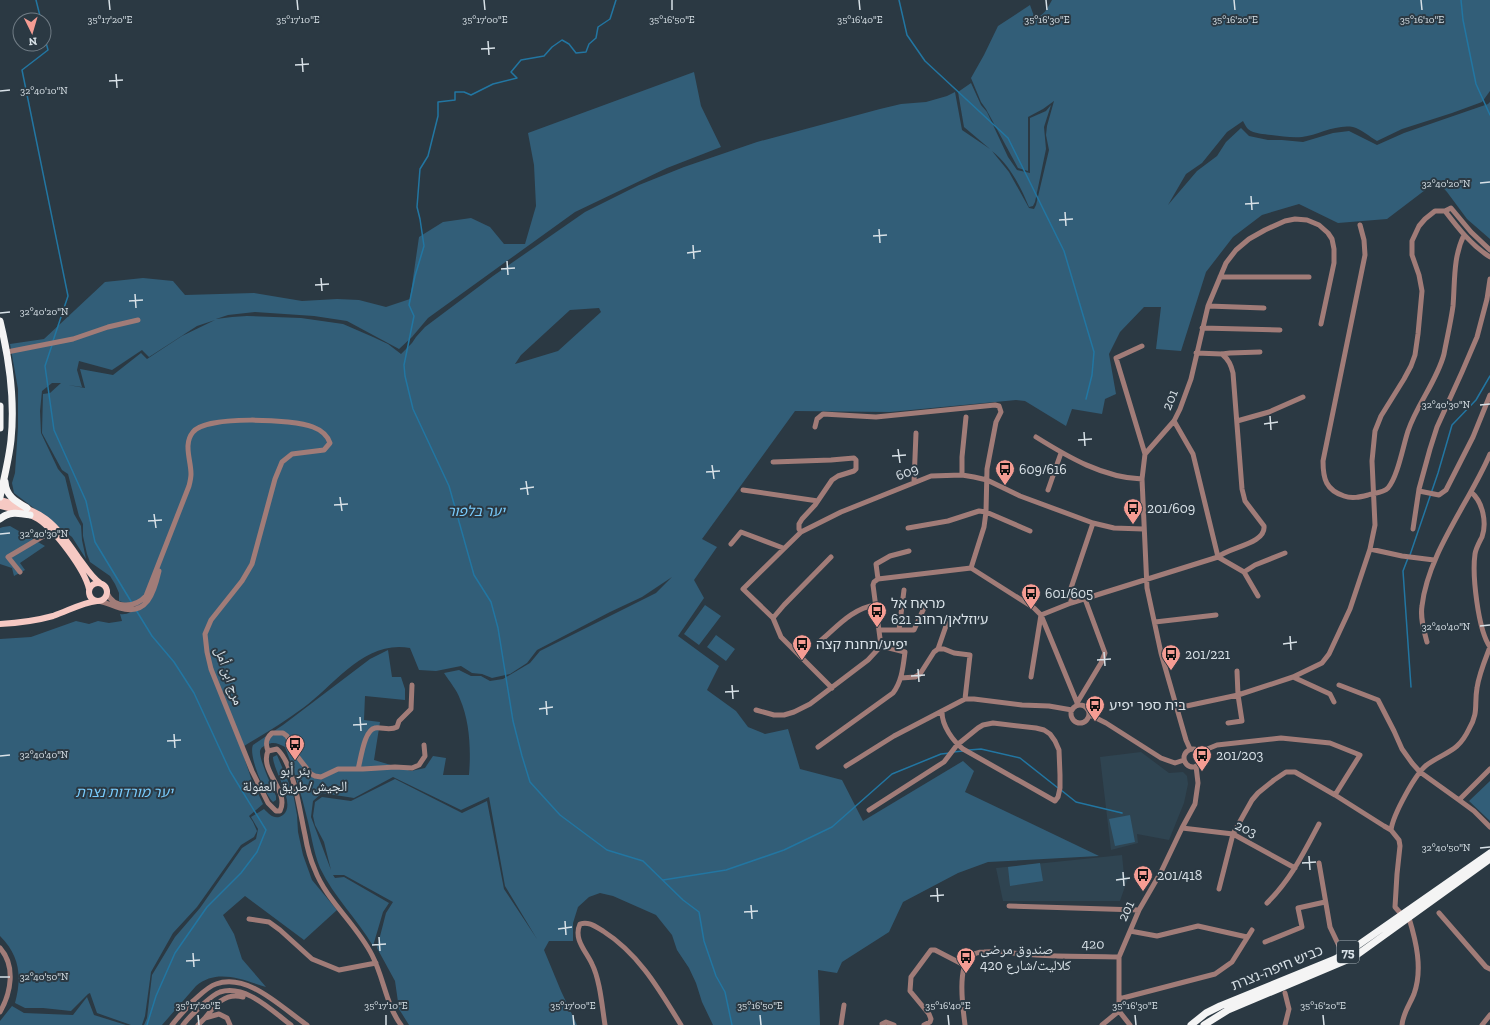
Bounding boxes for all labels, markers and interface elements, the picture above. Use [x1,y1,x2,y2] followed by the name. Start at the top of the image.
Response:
[12,12,52,52] north arrow
[88,14,132,26] text: 35°17'20"E
[276,14,320,26] text: 35°17'10"E
[462,14,508,26] text: 35°17'00"E
[649,14,695,26] text: 35°16'50"E
[837,14,883,26] text: 35°16'40"E
[1024,14,1070,26] text: 35°16'30"E
[1212,14,1258,26] text: 35°16'20"E
[1400,14,1444,26] text: 35°16'10"E
[27,35,38,48] text: N
[20,85,68,97] text: 32°40'10"N
[1422,178,1471,190] text: 32°40'20"N
[20,306,69,318] text: 32°40'20"N
[1158,387,1182,413] street label: 201
[1422,399,1471,411] text: 32°40'30"N
[994,458,1016,486] bus stop icon: 609/616
[893,460,921,484] street label: 609
[1019,461,1067,478] place label: 609/616
[1122,497,1144,525] bus stop icon: 201/609
[1147,500,1195,517] place label: 201/609
[447,503,507,520] park label: יער בלפור
[20,528,69,540] text: 32°40'30"N
[1020,582,1042,610] bus stop icon: 601/605
[1045,585,1093,602] place label: 601/605
[891,595,988,628] place label: מראח אל ע׳וזלאן/רחוב 621
[866,600,888,628] bus stop icon: מראח אל ע׳וזלאן/רחוב 621
[1422,621,1471,633] text: 32°40'40"N
[791,633,813,661] bus stop icon: יפיע/תחנת קצה
[816,636,908,653] place label: יפיע/תחנת קצה
[1160,643,1182,671] bus stop icon: 201/221
[210,645,247,708] street label: مرج ابن أمل
[1185,646,1231,663] place label: 201/221
[1084,694,1106,722] bus stop icon: בית ספר יפיע
[1109,697,1186,714] place label: בית ספר יפיע
[284,733,306,761] bus stop icon: بئر أبو الجيش/طريق العفولة
[1191,744,1213,772] bus stop icon: 201/203
[1216,747,1264,764] place label: 201/203
[20,749,69,761] text: 32°40'40"N
[243,762,347,796] place label: بئر أبو الجيش/طريق العفولة
[75,784,175,801] park label: יער מורדות נצרת
[1232,817,1260,841] street label: 203
[1422,842,1471,854] text: 32°40'50"N
[1132,864,1154,892] bus stop icon: 201/418
[1157,867,1202,884] place label: 201/418
[1114,897,1138,924] street label: 201
[1081,935,1105,953] street label: 420
[980,941,1071,975] place label: صندوق مرضى كلاليت/شارع 420
[1337,941,1359,963] road number: 75
[1229,942,1325,994] street label: כביש חיפה-נצרת
[955,946,977,974] bus stop icon: صندوق مرضى كلاليت/شارع 420
[20,971,69,983] text: 32°40'50"N
[176,1000,220,1012] text: 35°17'20"E
[364,1000,408,1012] text: 35°17'10"E
[550,1000,596,1012] text: 35°17'00"E
[737,1000,783,1012] text: 35°16'50"E
[925,1000,971,1012] text: 35°16'40"E
[1112,1000,1158,1012] text: 35°16'30"E
[1300,1000,1346,1012] text: 35°16'20"E

